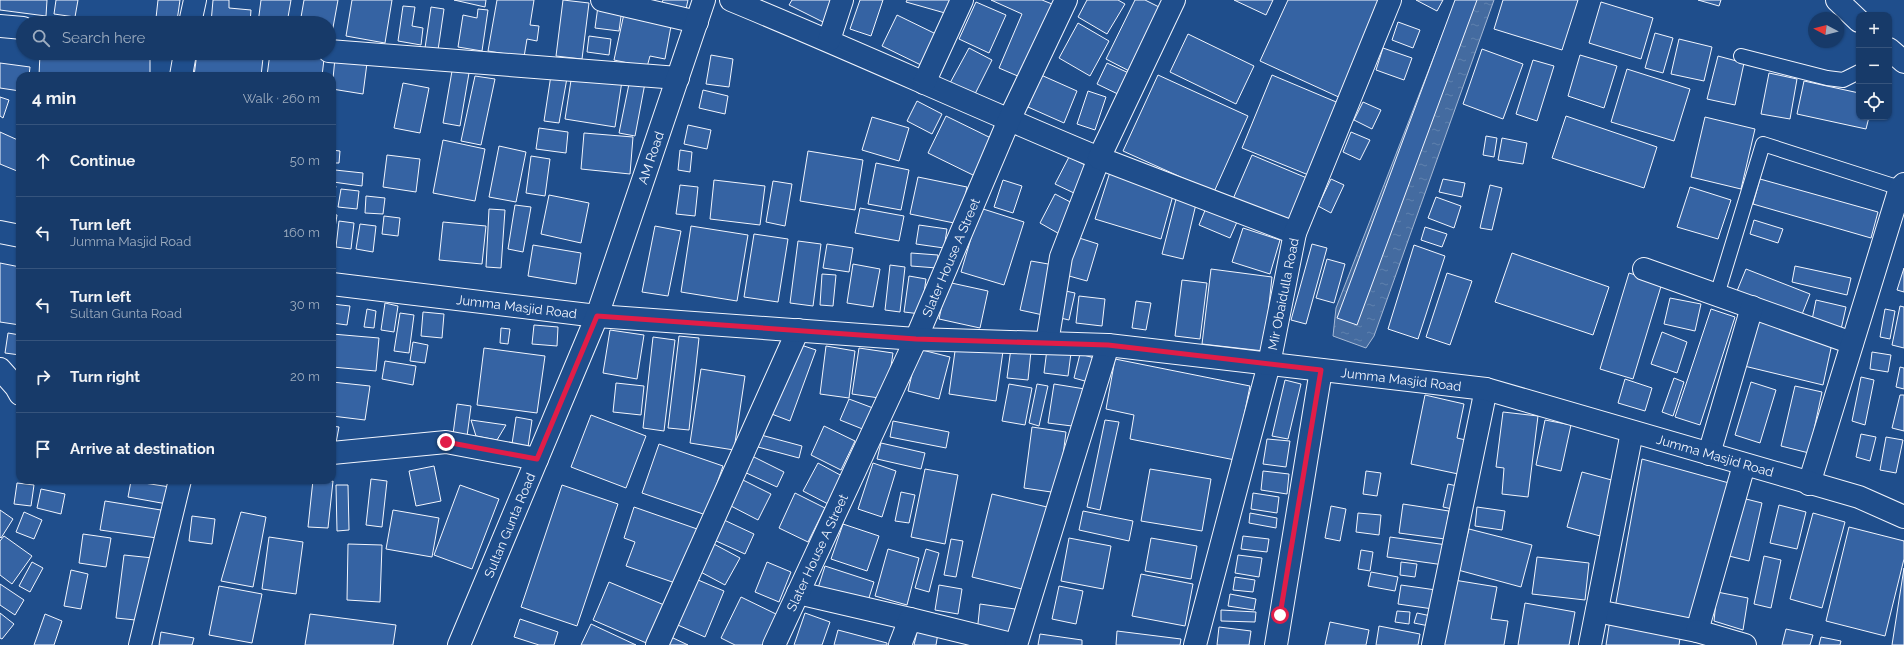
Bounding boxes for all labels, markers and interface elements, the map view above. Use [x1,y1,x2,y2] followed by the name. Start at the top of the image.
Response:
[1808,12,1844,48] north arrow
[1856,12,1892,120] map controls
[1856,12,1892,48] button: +
[16,16,336,60] search box
[30,27,52,49] icon: search
[62,29,145,47] text: Search here
[1856,48,1892,84] button: −
[1856,84,1892,120] button: locate
[32,88,76,108] text: 4 min
[243,91,320,106] text: Walk · 260 m
[635,129,667,186] street label: AM Road
[32,150,54,172] icon: ahead
[70,152,135,170] text: Continue
[290,153,320,168] text: 50 m
[919,195,983,319] street label: Slater House A Street
[70,216,131,234] text: Turn left
[32,222,54,244] icon: left
[283,225,320,240] text: 160 m
[70,234,191,249] text: Jumma Masjid Road
[1264,237,1301,351] street label: Mir Obaidulla Road
[70,288,131,306] text: Turn left
[455,292,578,321] street label: Jumma Masjid Road
[32,294,54,316] icon: left
[290,297,320,312] text: 30 m
[70,306,182,321] text: Sultan Gunta Road
[1340,365,1462,394] street label: Jumma Masjid Road
[32,366,54,388] icon: right
[70,368,140,386] text: Turn right
[290,369,320,384] text: 20 m
[1655,431,1776,479] street label: Jumma Masjid Road
[437,433,455,451] route end
[32,438,54,460] icon: arrive
[70,440,215,458] text: Arrive at destination
[481,471,538,580] street label: Sultan Gunta Road
[783,491,851,614] street label: Slater House A Street
[1271,606,1289,624] route start

